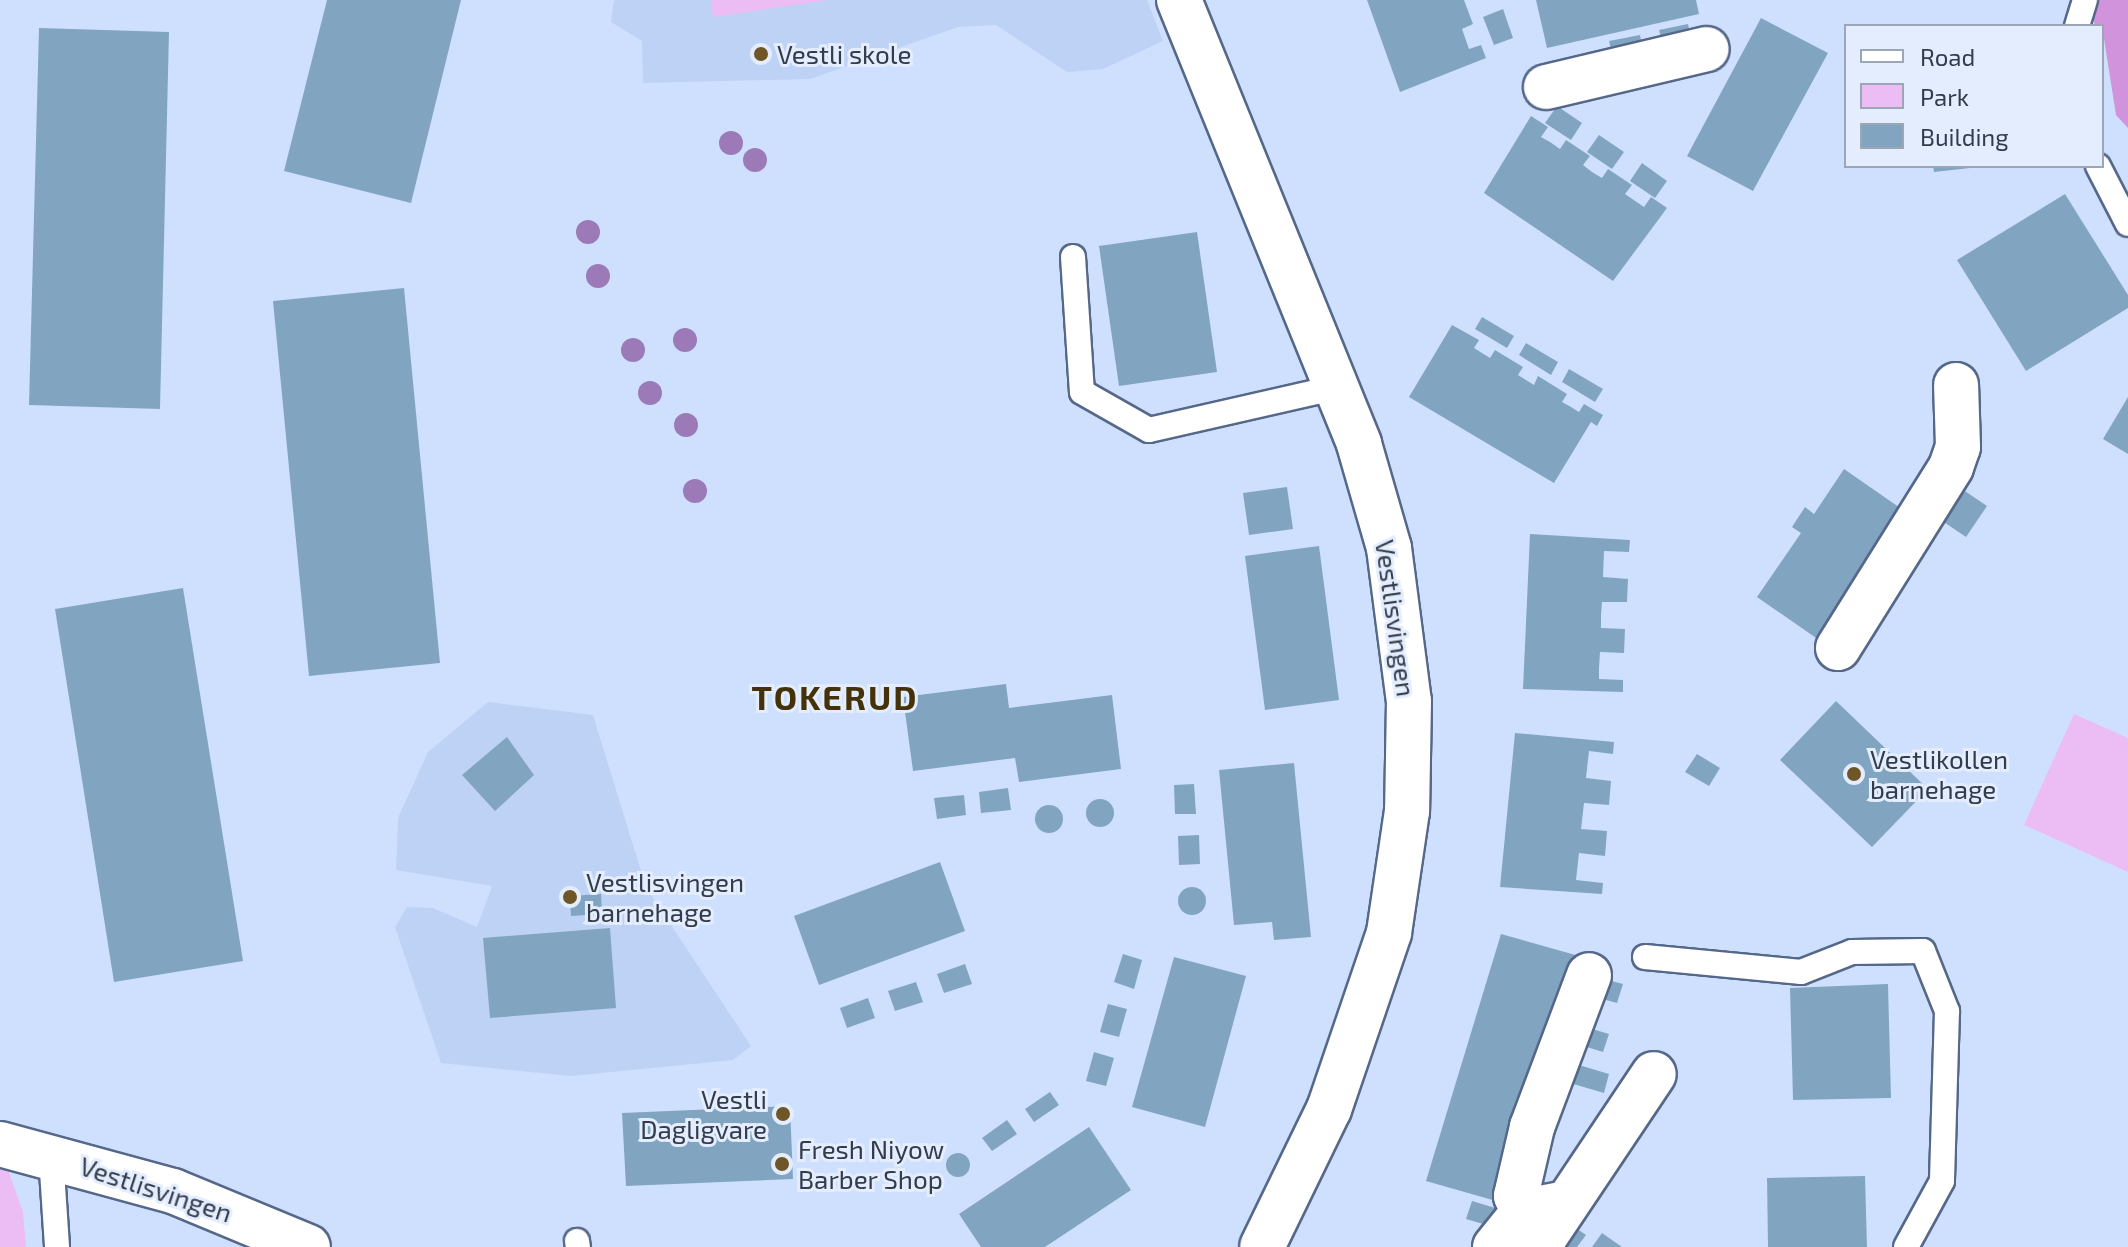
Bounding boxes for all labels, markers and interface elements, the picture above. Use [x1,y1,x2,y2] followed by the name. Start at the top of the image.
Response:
[1844,24,2104,168] legend
[777,38,911,70] place label: Vestli skole
[1920,42,1975,71] text: Road
[752,45,770,63] marker: Vestli skole
[1920,82,1969,111] text: Park
[1920,122,2009,151] text: Building
[1370,538,1422,698] street label: Vestlisvingen
[752,677,918,717] district label: TOKERUD
[1870,743,2008,804] place label: Vestlikollen barnehage
[1845,765,1863,783] marker: Vestlikollen barnehage
[586,866,744,928] place label: Vestlisvingen barnehage
[561,888,579,906] marker: Vestlisvingen barnehage
[640,1083,767,1144] place label: Vestli Dagligvare
[774,1105,792,1123] marker: Vestli Dagligvare
[798,1133,944,1194] place label: Fresh Niyow Barber Shop
[76,1150,236,1228] street label: Vestlisvingen
[773,1155,791,1173] marker: Fresh Niyow Barber Shop

